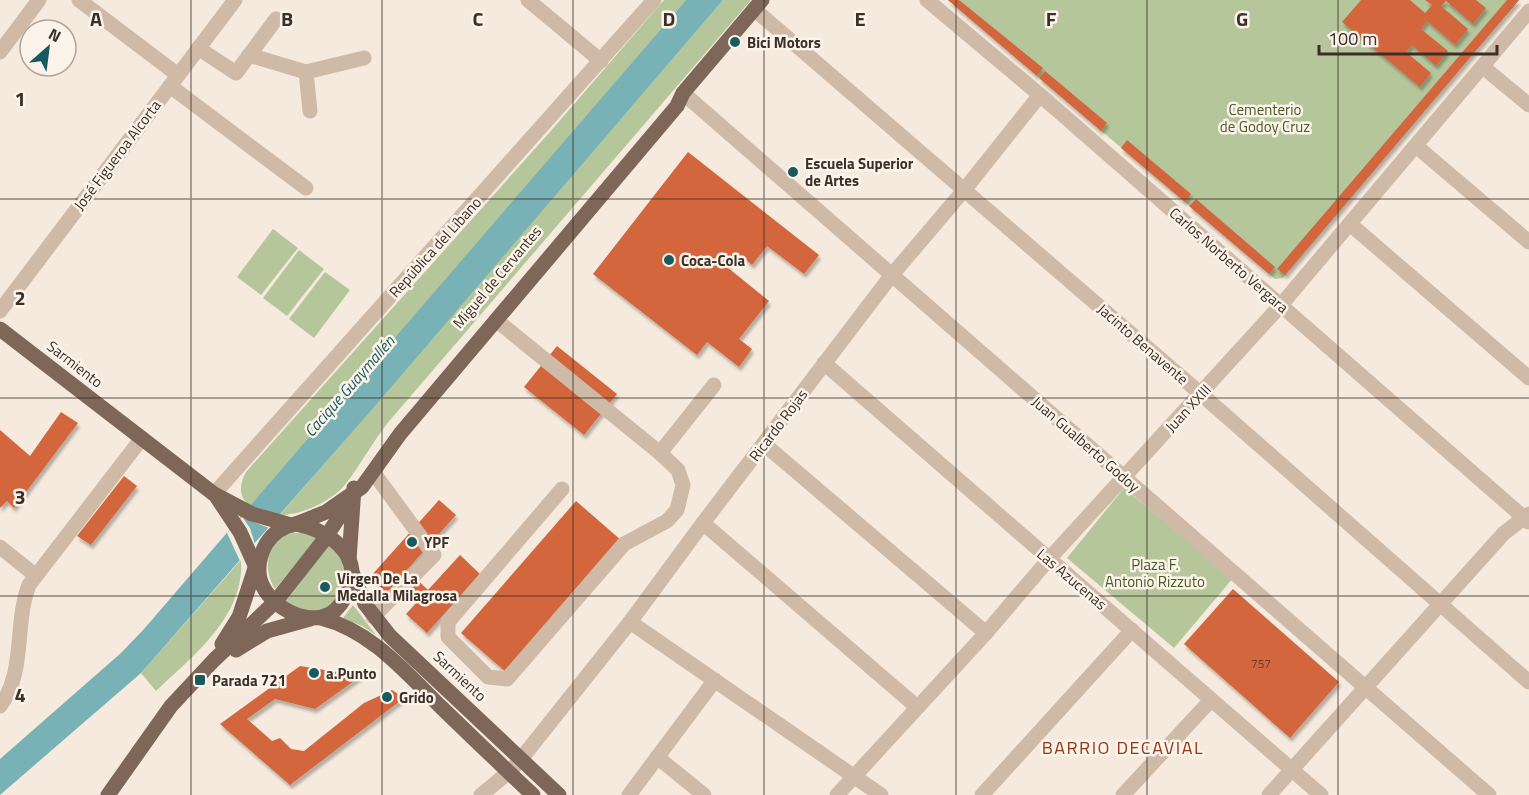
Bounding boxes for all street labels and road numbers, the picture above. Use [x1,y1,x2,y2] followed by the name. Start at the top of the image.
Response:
[68,95,166,215] street label: José Figueroa Alcorta
[383,191,487,303] street label: República del Líbano
[1164,202,1294,319] street label: Carlos Norberto Vergara
[447,221,547,333] street label: Miguel de Cervantes
[1092,298,1194,390] street label: Jacinto Benavente
[42,335,108,393] street label: Sarmiento
[1159,379,1217,437] street label: Juan XXIII
[743,384,813,466] street label: Ricardo Rojas
[1027,391,1145,497] street label: Juan Gualberto Godoy
[1032,543,1112,615] street label: Las Azucenas
[428,645,492,707] street label: Sarmiento

